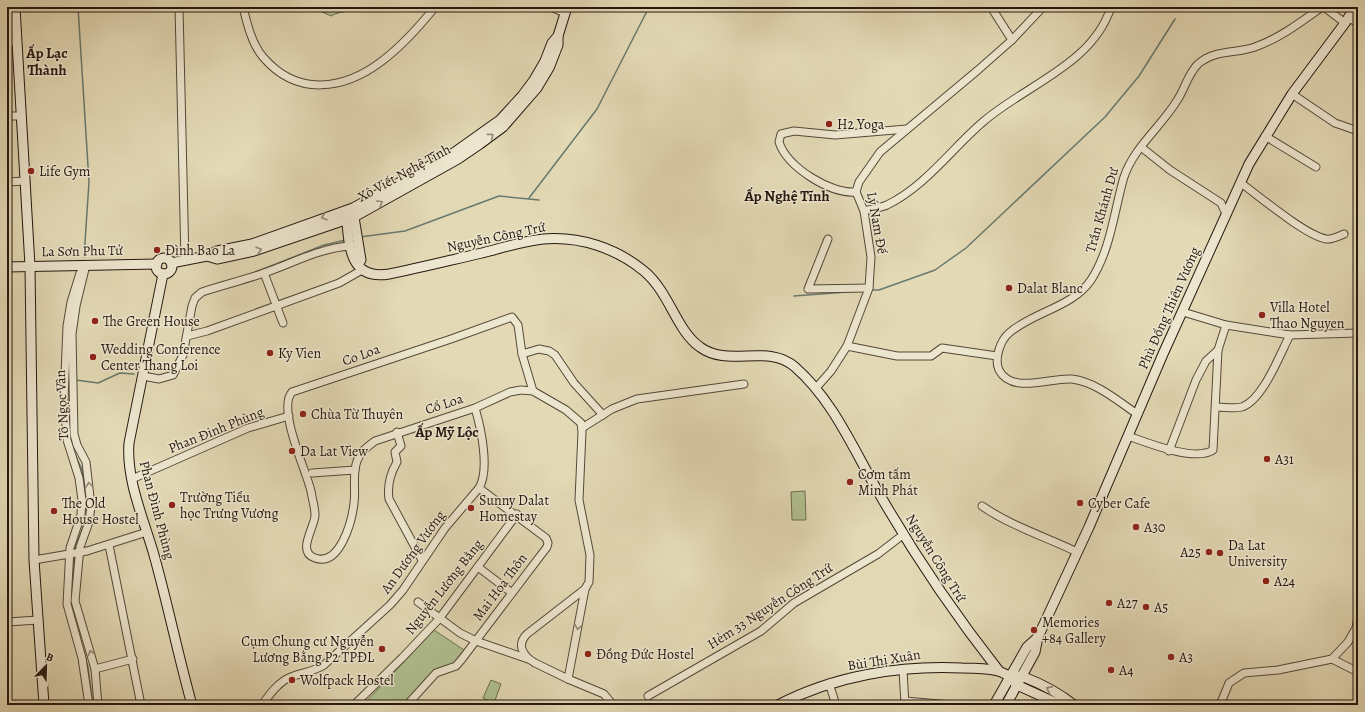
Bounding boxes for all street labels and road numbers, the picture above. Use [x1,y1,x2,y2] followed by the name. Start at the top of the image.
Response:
[354,139,454,206] street label: Xô Viết Nghệ Tĩnh
[1081,165,1123,255] street label: Trần Khánh Dư
[862,190,892,256] street label: Lý Nam Đế
[445,217,547,257] street label: Nguyễn Công Trứ
[41,241,123,261] street label: La Sơn Phu Tử
[1133,244,1205,372] street label: Phù Đổng Thiên Vương
[340,339,383,371] street label: Co Loa
[51,369,73,441] street label: Tô Ngọc Vân
[423,389,466,419] street label: Cổ Loa
[165,402,267,458] street label: Phan Đinh Phùng
[135,459,179,561] street label: Phan Đình Phùng
[376,507,450,598] street label: An Dương Vương
[901,510,971,606] street label: Nguyễn Công Trứ
[401,535,487,639] street label: Nguyễn Lương Bằng
[468,549,532,625] street label: Mai Hoa Thôn
[704,558,837,654] street label: Hẻm 33 Nguyễn Công Trứ
[846,645,922,675] street label: Bùi Thị Xuân

